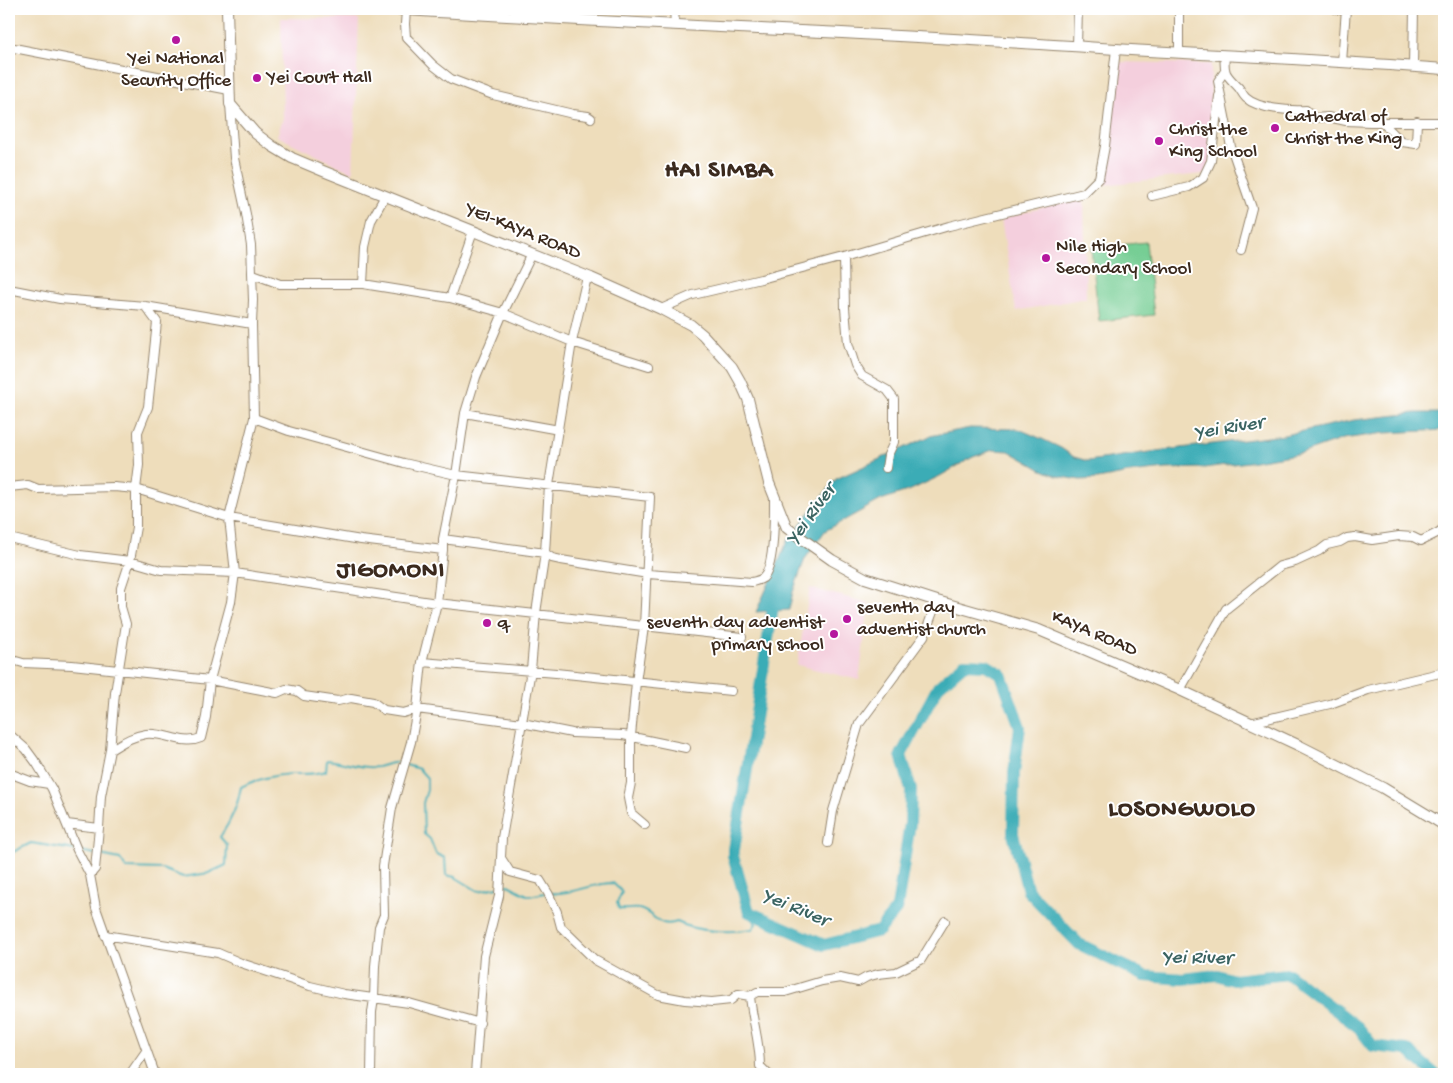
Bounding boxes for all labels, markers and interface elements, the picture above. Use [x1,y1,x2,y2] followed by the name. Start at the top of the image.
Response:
[170,34,182,46] marker: Yei National Security Office
[121,48,231,93] place label: Yei National Security Office
[265,67,372,90] place label: Yei Court Hall
[251,72,263,84] marker: Yei Court Hall
[1285,106,1402,151] place label: Cathedral of Christ the King
[1169,119,1257,164] place label: Christ the King School
[1269,122,1281,134] marker: Cathedral of Christ the King
[1153,135,1165,147] marker: Christ the King School
[665,157,774,186] district label: HAI SIMBA
[460,198,585,266] street label: YEI-KAYA ROAD
[1056,236,1192,281] place label: Nile High Secondary School
[1040,252,1052,264] marker: Nile High Secondary School
[1193,412,1269,446] water label: Yei River
[782,477,844,550] water label: Yei River
[336,557,445,586] district label: JIGOMONI
[857,597,986,642] place label: seventh day adventist church
[1048,606,1141,663] street label: KAYA ROAD
[497,612,511,635] place label: q
[646,612,826,657] place label: seventh day adventist primary school
[841,613,853,625] marker: seventh day adventist church
[481,617,493,629] marker: q
[828,628,840,640] marker: seventh day adventist primary school
[1108,796,1256,825] district label: LOSONGWOLO
[758,885,835,935] water label: Yei River
[1162,947,1236,971] water label: Yei River

